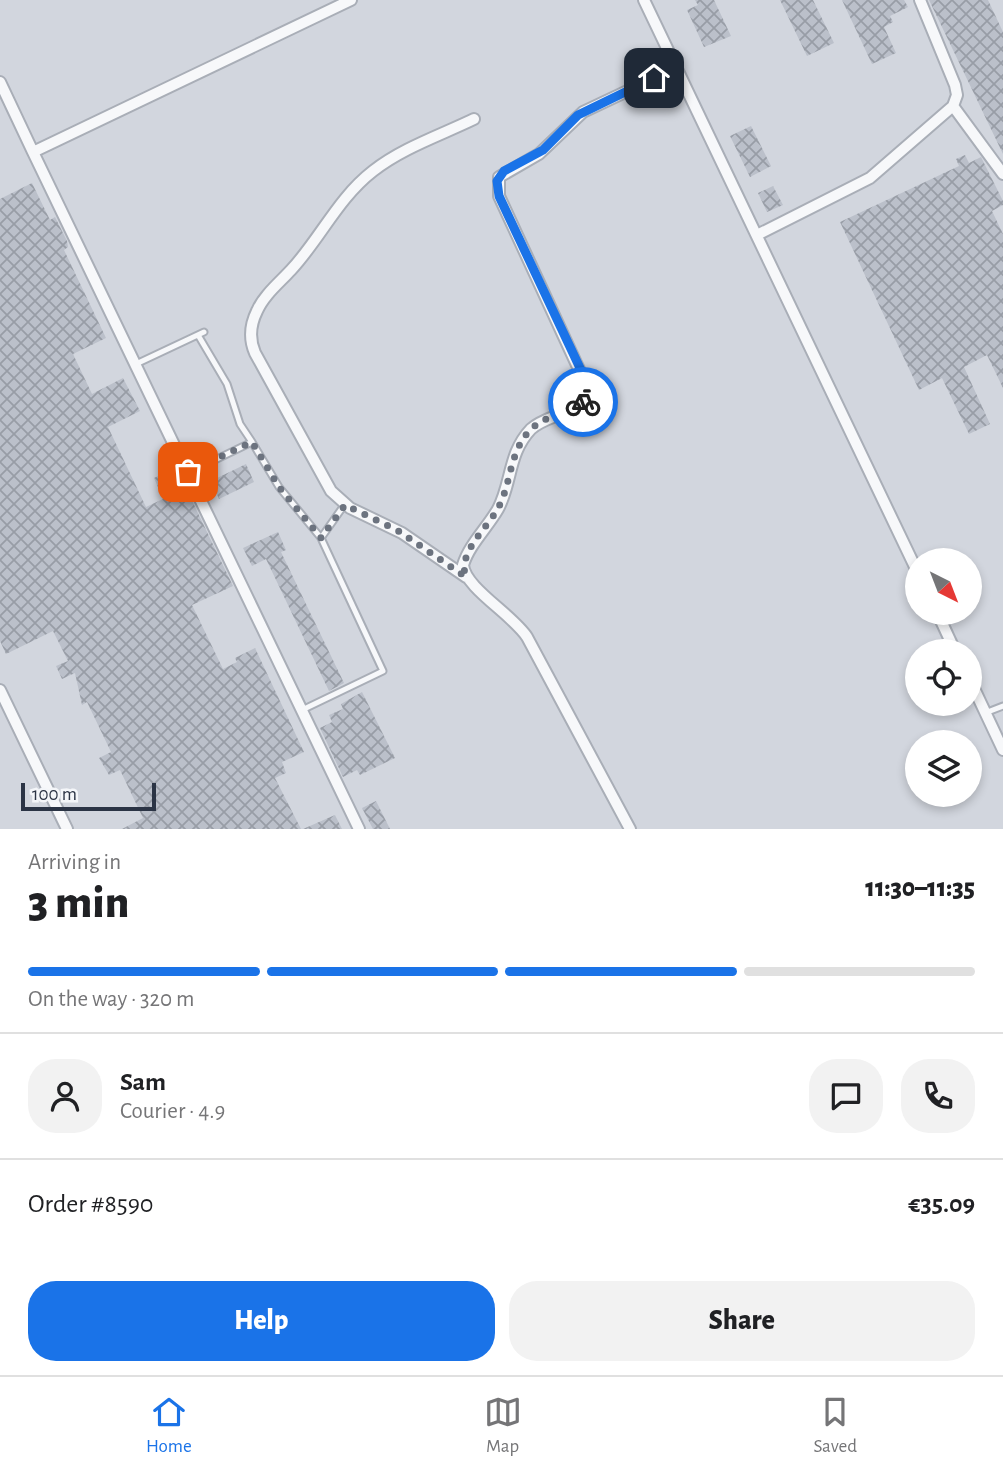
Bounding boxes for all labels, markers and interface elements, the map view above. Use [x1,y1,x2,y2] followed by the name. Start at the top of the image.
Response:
[624,48,684,108] pin
[635,59,673,97] icon: home
[548,367,618,437] courier
[564,383,602,421] icon: bike
[158,442,218,502] pin
[169,453,207,491] icon: bag
[905,548,982,625] north arrow
[905,548,982,807] map controls
[905,639,982,716] button: locate
[905,730,982,807] button: layers
[21,780,156,812] scale bar
[32,785,77,804] text: 100 m
[28,851,121,874] text: Arriving in
[865,875,975,901] text: 11:30–11:35
[28,880,129,926] text: 3 min
[28,988,194,1011] text: On the way · 320 m
[28,1059,102,1133] button: person
[809,1059,883,1133] button: chat
[901,1059,975,1133] button: phone
[120,1069,166,1095] text: Sam
[120,1100,225,1123] text: Courier · 4.9
[28,1191,154,1217] text: Order #8590
[908,1191,975,1217] text: €35.09
[28,1281,495,1361] button: Help
[509,1281,975,1361] button: Share
[146,1393,192,1458] tab: Home
[484,1393,522,1458] tab: Map
[814,1393,857,1458] tab: Saved

